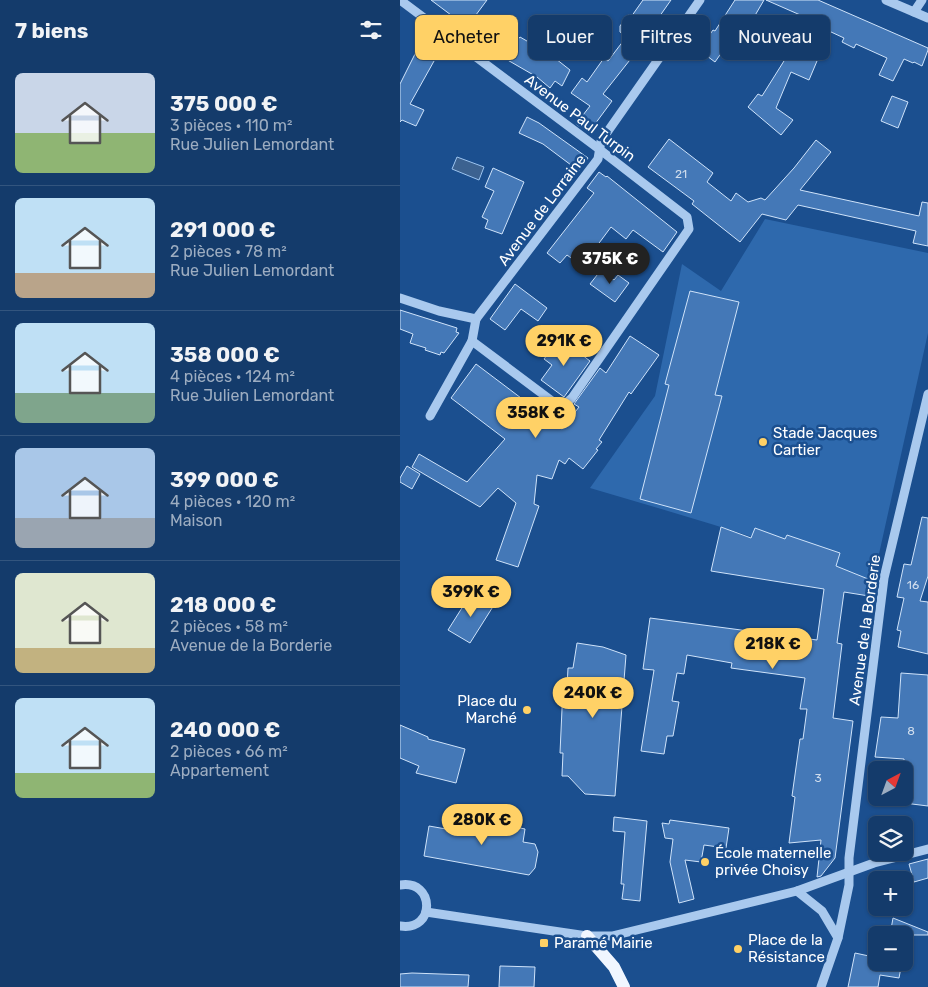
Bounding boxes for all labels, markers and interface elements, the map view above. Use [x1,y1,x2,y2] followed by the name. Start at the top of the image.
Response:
[415,15,518,60] chip: Acheter
[528,15,612,60] chip: Louer
[622,15,710,60] chip: Filtres
[720,15,830,60] chip: Nouveau
[357,16,385,44] icon: filters
[15,18,88,43] text: 7 biens
[521,71,639,165] street label: Avenue Paul Turpin
[170,91,278,116] text: 375 000 €
[55,93,115,153] icon: home
[170,116,292,135] text: 3 pièces · 110 m²
[170,135,334,154] text: Rue Julien Lemordant
[494,151,590,269] street label: Avenue de Lorraine
[675,167,687,181] house number: 21
[170,217,276,242] text: 291 000 €
[55,218,115,278] icon: home
[170,242,287,261] text: 2 pièces · 78 m²
[569,242,651,285] pin: 375K €
[582,249,638,268] text: 375K €
[170,261,334,280] text: Rue Julien Lemordant
[523,324,605,367] pin: 291K €
[536,331,592,350] text: 291K €
[170,342,280,367] text: 358 000 €
[55,343,115,403] icon: home
[170,367,295,386] text: 4 pièces · 124 m²
[170,386,334,405] text: Rue Julien Lemordant
[495,396,577,439] pin: 358K €
[507,403,565,422] text: 358K €
[773,424,878,459] place label: Stade Jacques Cartier
[757,436,769,448] marker: Stade Jacques Cartier
[170,467,279,492] text: 399 000 €
[55,468,115,528] icon: home
[170,492,295,511] text: 4 pièces · 120 m²
[170,511,222,530] text: Maison
[846,553,884,707] street label: Avenue de la Borderie
[430,576,512,618] pin: 399K €
[907,578,919,592] house number: 16
[442,582,500,601] text: 399K €
[170,592,277,617] text: 218 000 €
[55,593,115,653] icon: home
[170,617,288,636] text: 2 pièces · 58 m²
[732,628,814,670] pin: 218K €
[745,634,801,653] text: 218K €
[170,636,332,655] text: Avenue de la Borderie
[552,676,634,719] pin: 240K €
[564,683,622,702] text: 240K €
[457,692,517,727] place label: Place du Marché
[521,704,533,716] marker: Place du Marché
[170,717,280,742] text: 240 000 €
[55,718,115,778] icon: home
[907,724,915,738] house number: 8
[170,742,288,761] text: 2 pièces · 66 m²
[170,761,269,780] text: Appartement
[868,761,912,806] north arrow
[868,761,913,971] map controls
[814,771,822,785] house number: 3
[441,804,523,846] pin: 280K €
[453,810,511,829] text: 280K €
[868,816,913,861] button: layers
[715,844,831,879] place label: École maternelle privée Choisy
[699,856,711,868] marker: École maternelle privée Choisy
[868,871,913,916] button: +
[868,926,913,971] button: −
[748,931,825,966] place label: Place de la Résistance
[554,934,653,952] place label: Paramé Mairie
[538,937,550,949] marker: Paramé Mairie
[732,943,744,955] marker: Place de la Résistance

